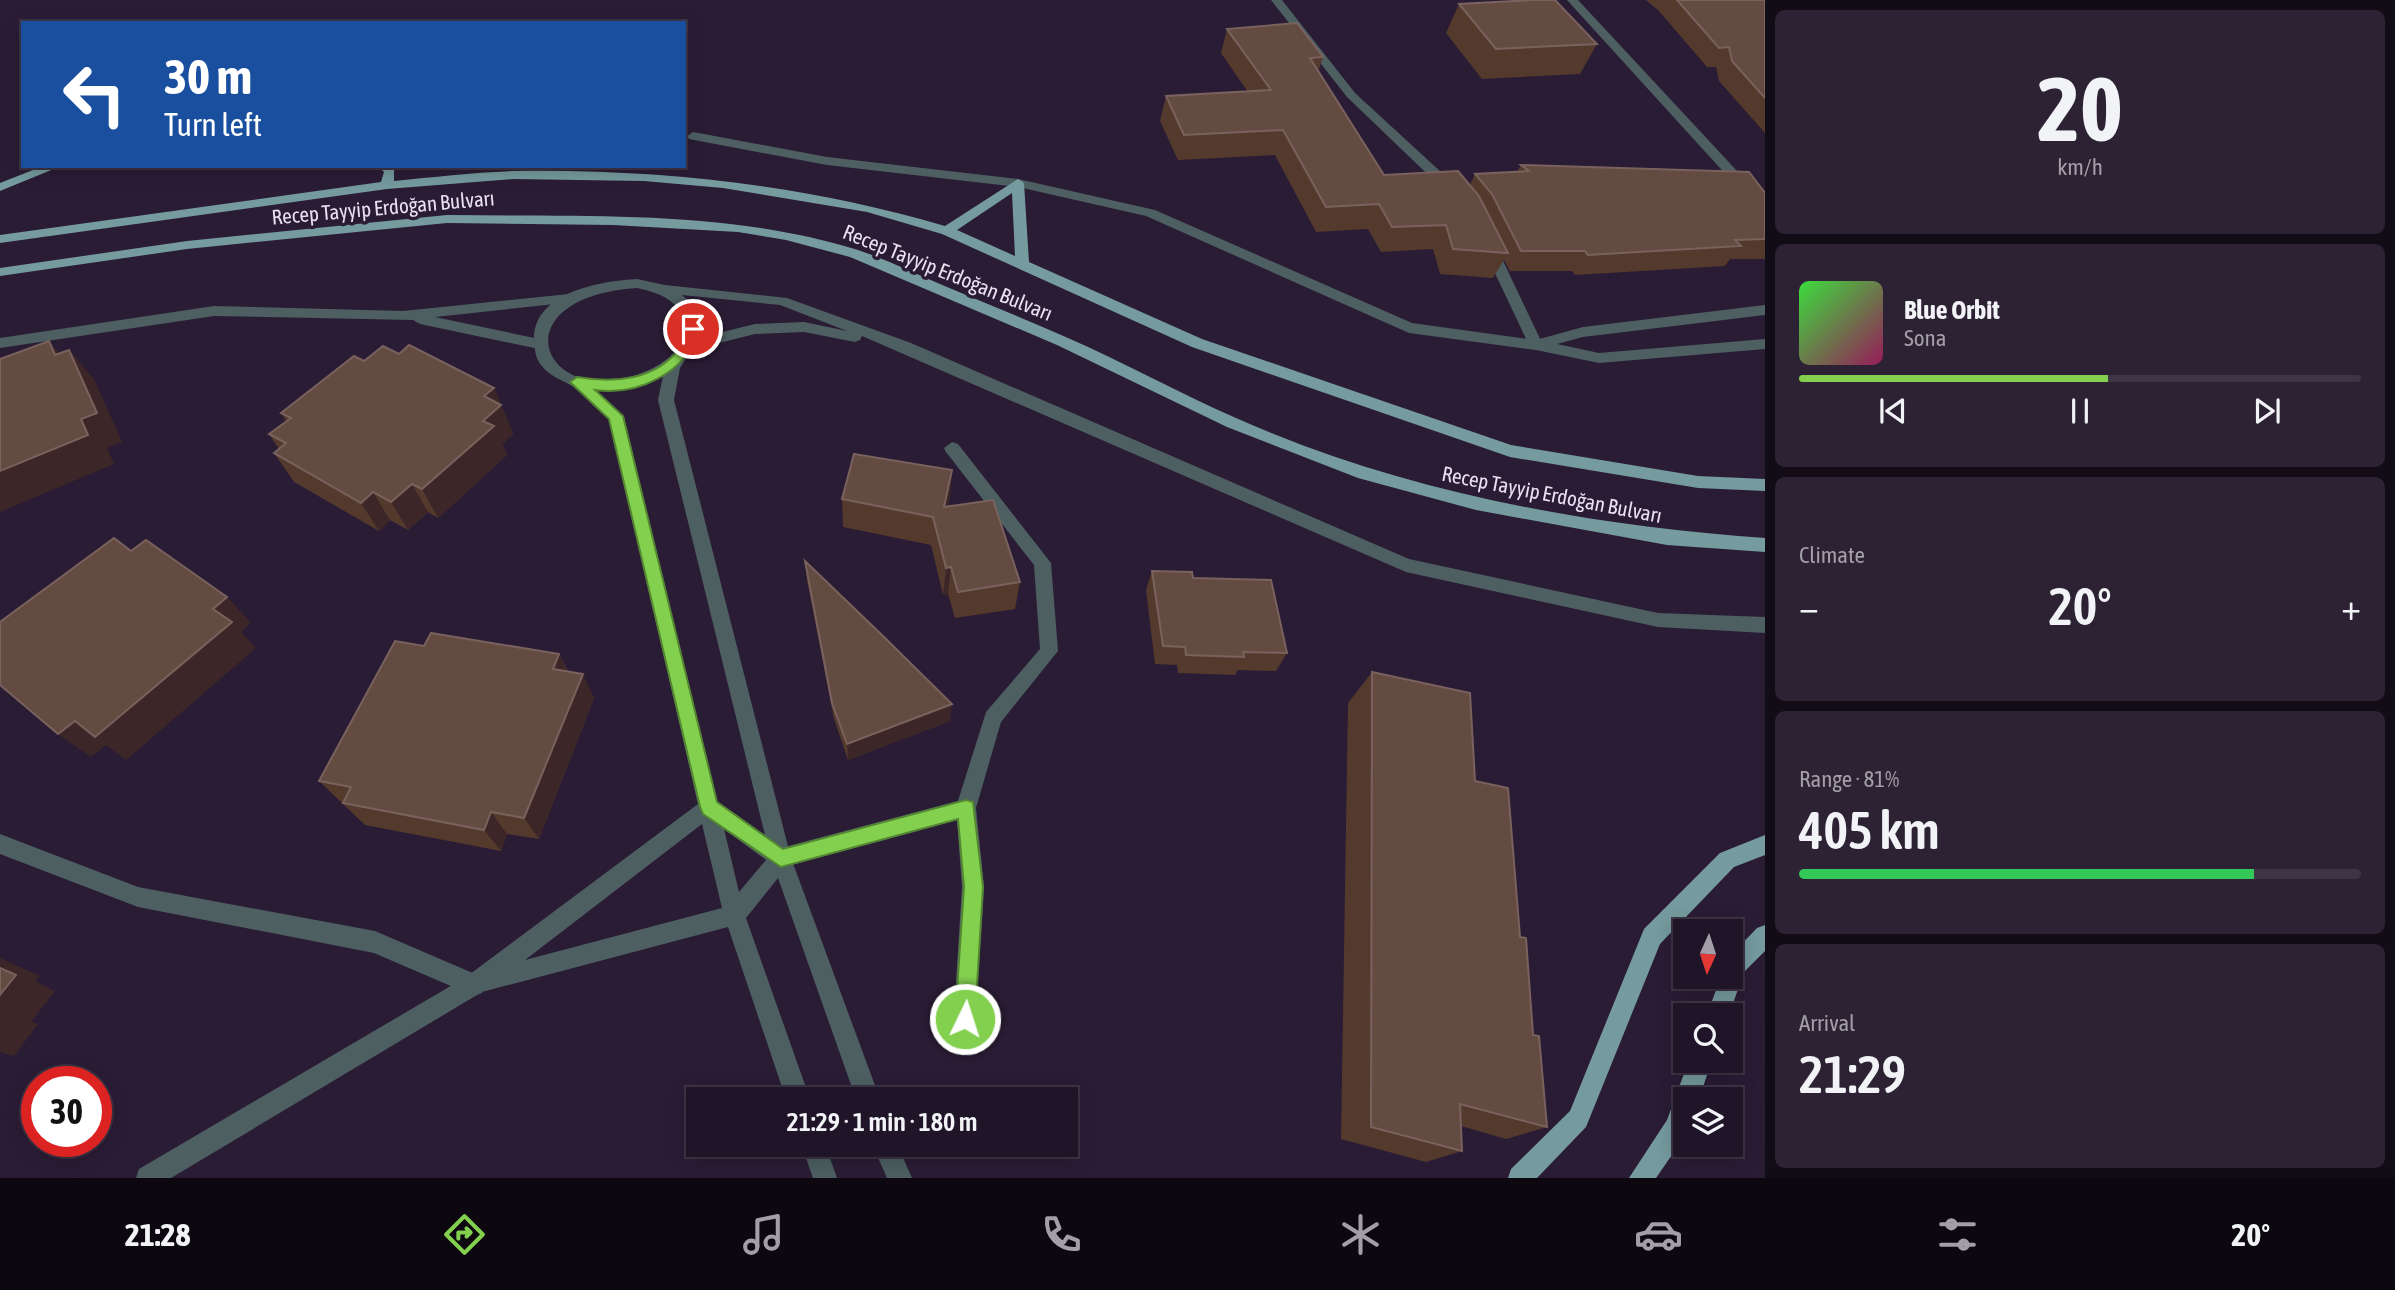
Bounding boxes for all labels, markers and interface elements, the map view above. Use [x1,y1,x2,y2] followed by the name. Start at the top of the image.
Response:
[164,48,252,104] text: 30 m
[49,49,140,140] icon: left
[2037,56,2123,160] text: 20
[164,106,262,143] text: Turn left
[2057,154,2103,180] text: km/h
[271,185,495,229] street label: Recep Tayyip Erdoğan Bulvarı
[840,219,1056,325] street label: Recep Tayyip Erdoğan Bulvarı
[1904,295,2000,325] text: Blue Orbit
[663,299,723,359] pin
[674,310,712,348] icon: arrive
[1904,325,1946,351] text: Sona
[1874,392,1912,430] icon: previous
[2061,392,2099,430] icon: pause
[2248,392,2286,430] icon: next
[1440,461,1664,527] street label: Recep Tayyip Erdoğan Bulvarı
[1799,542,1865,568] text: Climate
[2048,576,2112,636] text: 20°
[1799,585,1819,628] text: −
[2341,585,2361,628] text: +
[1799,766,1899,792] text: Range · 81%
[1799,800,1940,860] text: 405 km
[1673,919,1743,989] north arrow
[1673,919,1743,1157] map controls
[928,982,1002,1056] position arrow
[1673,1003,1743,1073] button: search
[1799,1010,1855,1036] text: Arrival
[1799,1044,1906,1104] text: 21:29
[21,1066,112,1157] speed limit sign: 30
[1673,1087,1743,1157] button: layers
[787,1107,977,1137] text: 21:29 · 1 min · 180 m
[440,1210,489,1259] icon: directions
[739,1210,788,1259] icon: music
[1037,1210,1086,1259] icon: phone
[1336,1210,1385,1259] icon: climate
[1634,1210,1683,1259] icon: car
[1933,1210,1982,1259] icon: filters
[125,1216,191,1253] text: 21:28
[2231,1216,2270,1253] text: 20°

